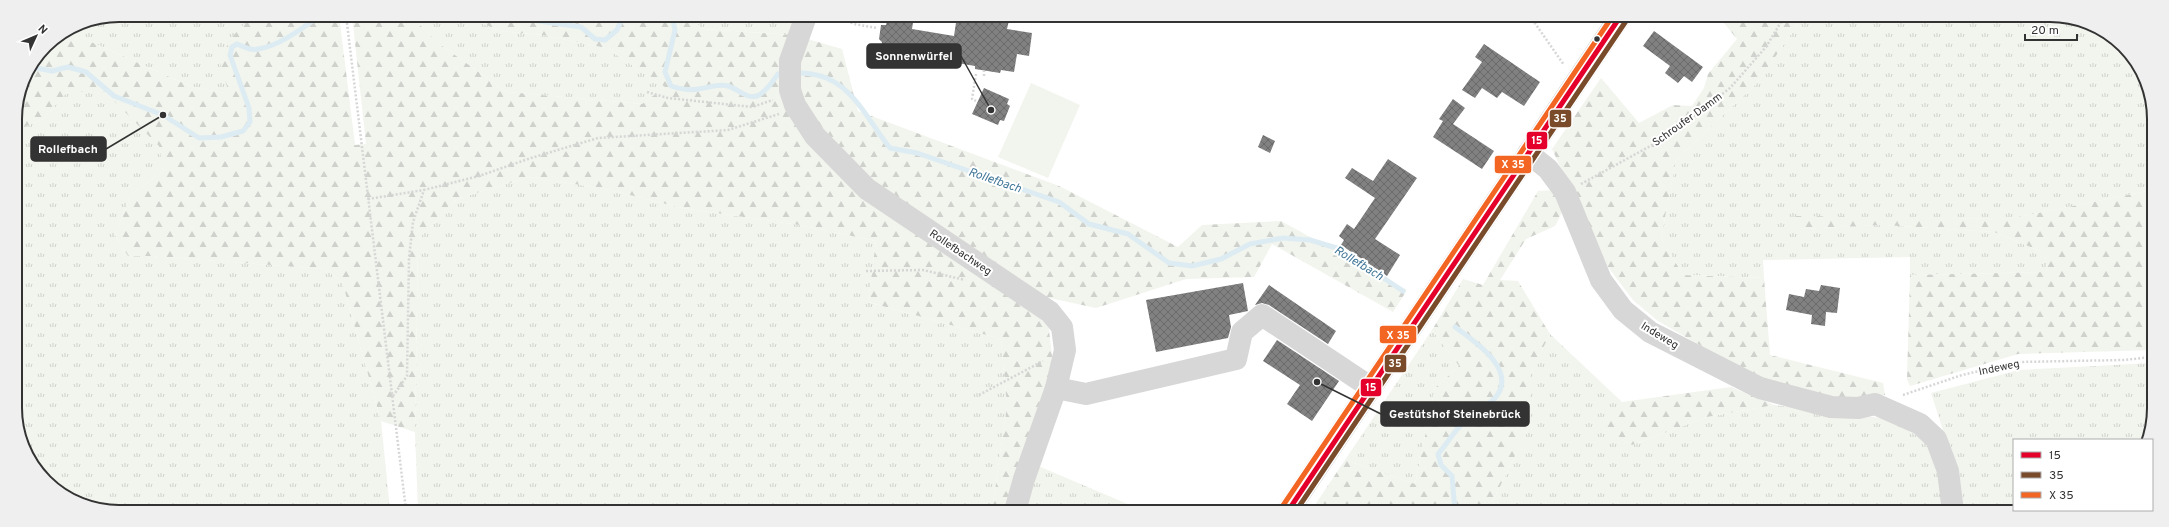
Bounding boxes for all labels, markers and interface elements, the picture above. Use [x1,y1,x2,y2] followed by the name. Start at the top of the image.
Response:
[16,16,56,56] north arrow
[2025,16,2077,42] scale bar
[35,22,50,37] text: N
[2031,23,2059,39] text: 20 m
[1592,34,1602,44] unlabelled marker
[867,44,961,68] callout: Sonnenwürfel
[875,49,953,65] text: Sonnenwürfel
[1650,90,1725,150] street label: Schroufer Damm
[1549,109,1572,128] line badge: 35
[1553,112,1567,126] text: 35
[1526,131,1548,150] line badge: 15
[1531,134,1543,148] text: 15
[31,137,106,161] callout: Rollefbach
[38,142,98,158] text: Rollefbach
[1494,155,1532,174] line badge: X 35
[1501,158,1525,172] text: X 35
[966,164,1024,198] water label: Rollefbach
[927,227,994,279] street label: Rollefbachweg
[1331,243,1386,285] water label: Rollefbach
[1638,319,1681,353] street label: Indeweg
[1379,325,1417,344] line badge: X 35
[1386,329,1410,343] text: X 35
[1384,354,1407,373] line badge: 35
[1388,357,1402,371] text: 35
[1977,357,2021,379] street label: Indeweg
[1360,378,1382,397] line badge: 15
[1365,381,1377,395] text: 15
[1381,402,1529,426] callout: Gestütshof Steinebrück
[1389,407,1521,423] text: Gestütshof Steinebrück
[2013,439,2153,511] legend
[2049,448,2061,464] text: 15
[2049,468,2064,484] text: 35
[2049,488,2074,504] text: X 35

